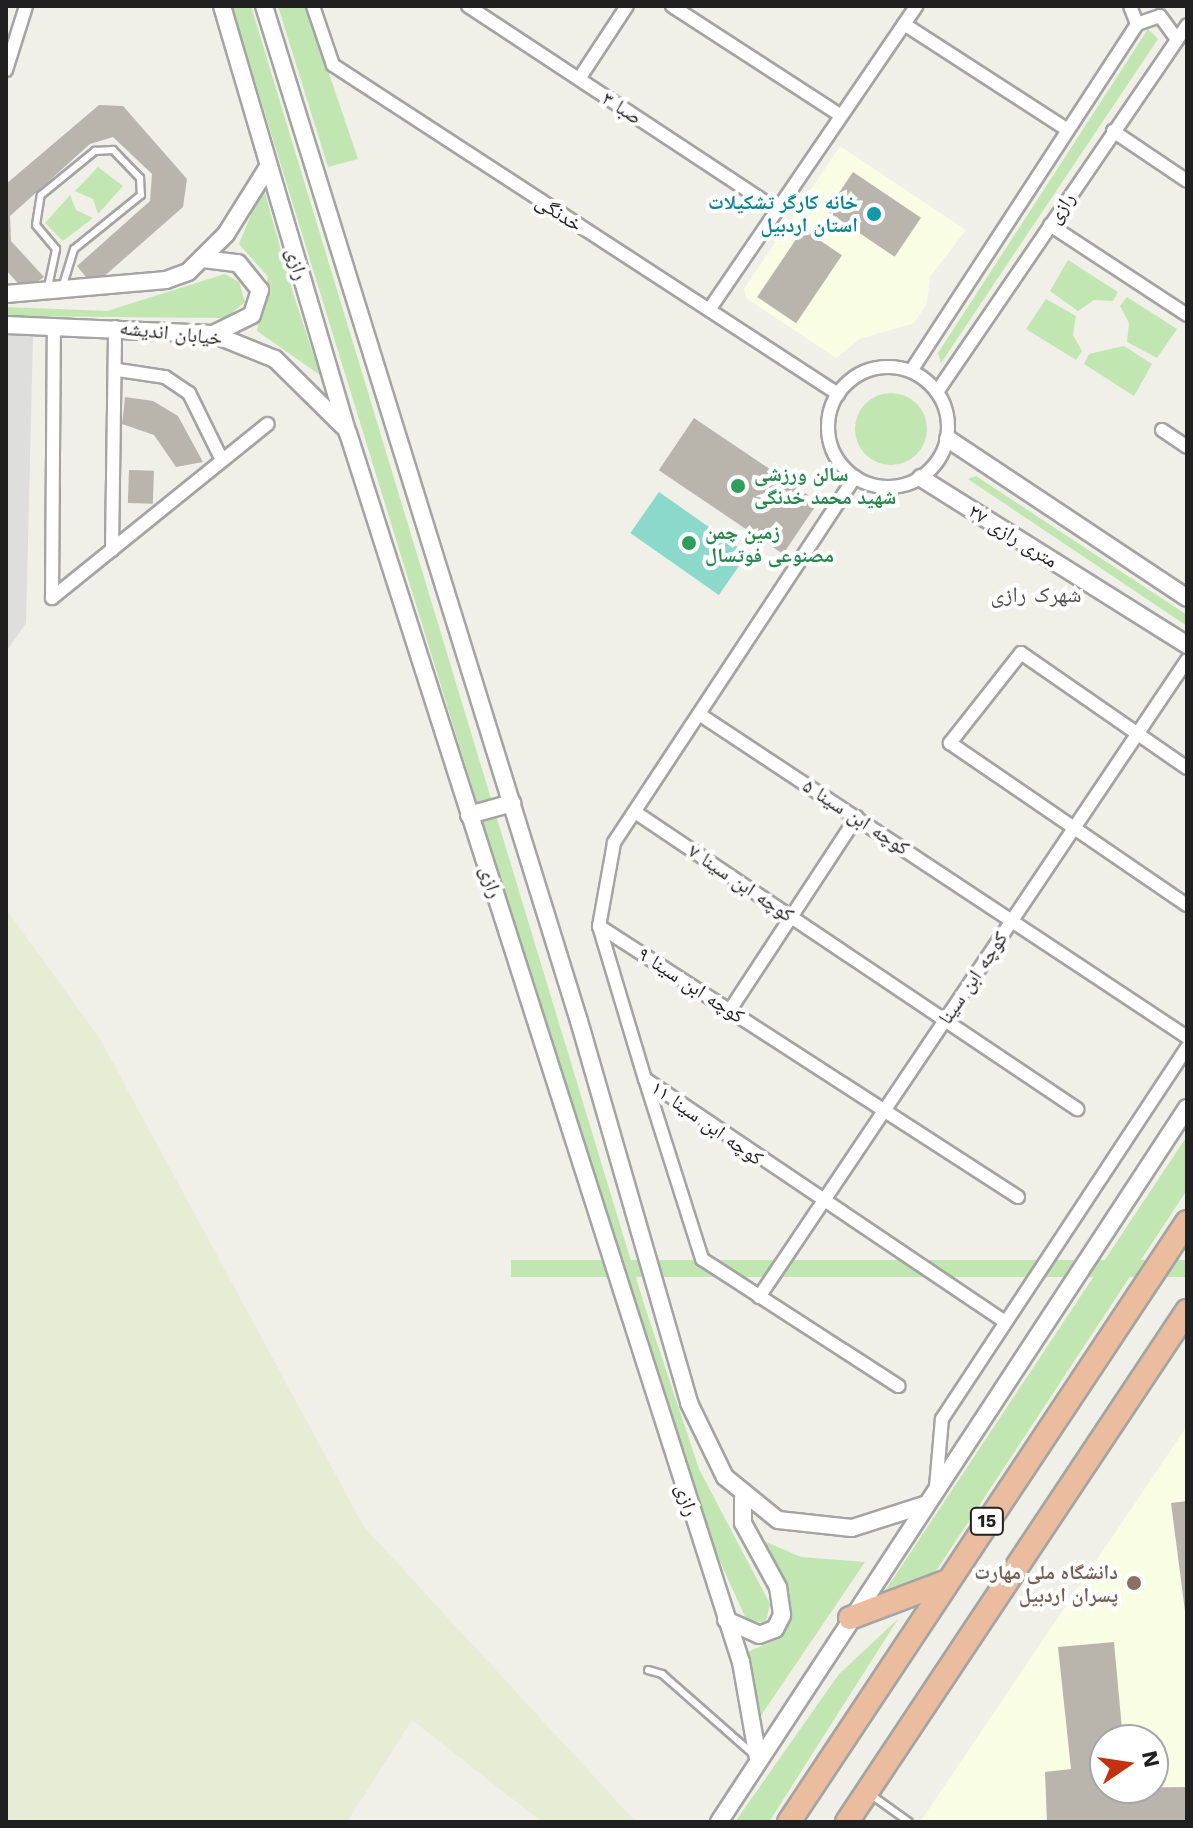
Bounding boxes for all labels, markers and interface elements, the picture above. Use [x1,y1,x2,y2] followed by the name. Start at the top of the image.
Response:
[598,86,646,130] street label: صبا ۳
[1042,188,1080,228] street label: رازی
[531,189,587,237] street label: خدنگی
[708,190,858,237] place label: خانه کارگر تشکیلات استان اردبیل
[865,205,883,223] marker: خانه کارگر تشکیلات استان اردبیل
[281,245,313,283] street label: رازی
[119,316,223,350] street label: خیابان اندیشه
[754,462,896,509] place label: سالن ورزشی شهید محمد خدنگی
[729,477,747,495] marker: سالن ورزشی شهید محمد خدنگی
[964,499,1062,573] street label: ۲۷ متری رازی
[705,520,834,567] place label: زمین چمن مصنوعی فوتسال
[680,534,698,552] marker: زمین چمن مصنوعی فوتسال
[991,582,1081,608] district label: شهرک رازی
[798,774,914,860] street label: کوچه ابن سینا ۵
[684,839,798,927] street label: کوچه ابن سینا ۷
[475,863,507,901] street label: رازی
[933,927,1013,1029] street label: کوچه ابن سینا
[633,942,749,1028] street label: کوچه ابن سینا ۹
[646,1076,768,1170] street label: کوچه ابن سینا ۱۱
[671,1481,703,1519] street label: رازی
[969,1507,1005,1535] road number: 15
[974,1560,1118,1607] place label: دانشگاه ملی مهارت پسران اردبیل
[1125,1574,1143,1592] marker: دانشگاه ملی مهارت پسران اردبیل
[1089,1724,1169,1804] north arrow
[1137,1748,1165,1770] text: N

